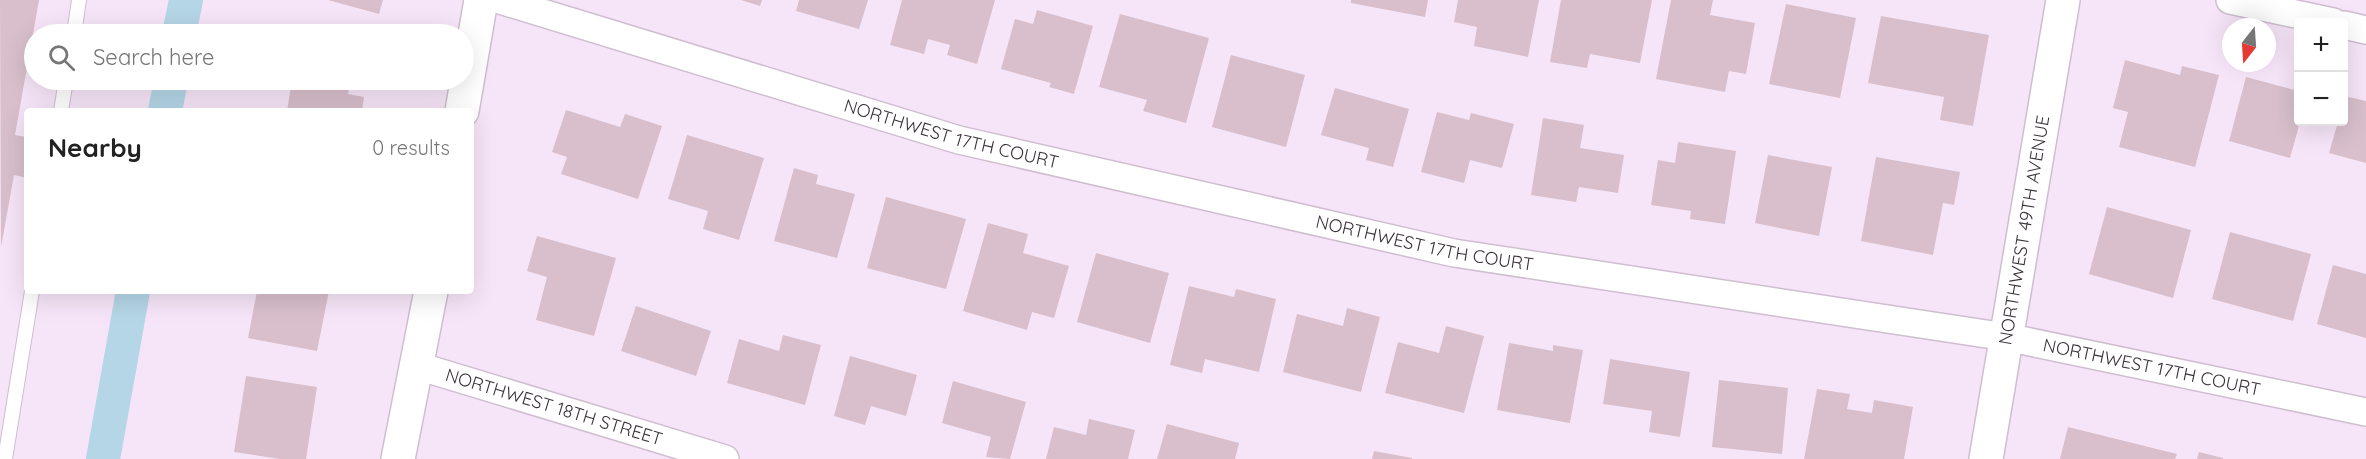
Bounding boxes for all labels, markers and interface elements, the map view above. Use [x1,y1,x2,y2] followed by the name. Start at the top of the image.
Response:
[2222,18,2276,72] north arrow
[2294,18,2348,126] map controls
[2294,18,2348,72] button: +
[24,24,474,90] search box
[45,41,78,74] icon: search
[93,43,214,71] text: Search here
[2294,72,2348,126] button: −
[841,94,1061,173] street label: NORTHWEST 17TH COURT
[1993,114,2054,347] street label: NORTHWEST 49TH AVENUE
[48,131,142,164] text: Nearby
[372,135,450,160] text: 0 results
[1314,210,1535,276] street label: NORTHWEST 17TH COURT
[2041,333,2263,401] street label: NORTHWEST 17TH COURT
[443,363,665,450] street label: NORTHWEST 18TH STREET

